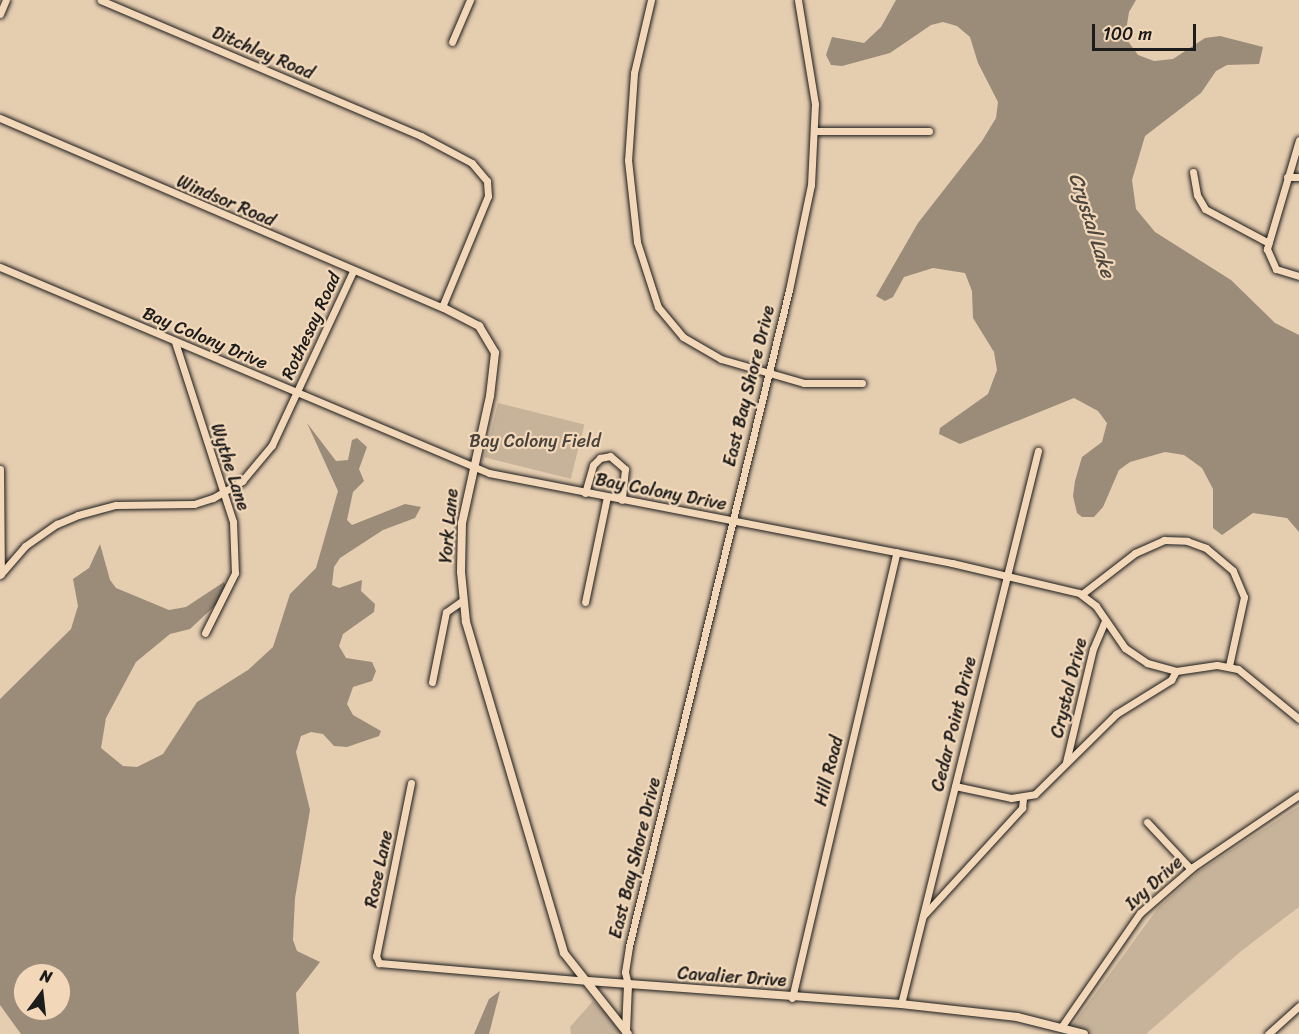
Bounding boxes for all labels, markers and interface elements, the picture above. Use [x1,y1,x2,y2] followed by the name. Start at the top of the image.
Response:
[1095,12,1198,50] scale bar
[1103,18,1152,50] text: 100 m
[209,22,317,84] street label: Ditchley Road
[1064,169,1120,281] water label: Crystal Lake
[173,171,279,231] street label: Windsor Road
[277,269,345,383] street label: Rothesay Road
[139,302,271,374] street label: Bay Colony Drive
[718,303,780,469] street label: East Bay Shore Drive
[206,421,254,513] street label: Wythe Lane
[469,430,601,452] park label: Bay Colony Field
[593,469,729,515] street label: Bay Colony Drive
[435,488,463,564] street label: York Lane
[1046,636,1092,740] street label: Crystal Drive
[927,654,981,794] street label: Cedar Point Drive
[810,734,848,808] street label: Hill Road
[604,775,666,941] street label: East Bay Shore Drive
[360,828,398,910] street label: Rose Lane
[1121,851,1187,915] street label: Ivy Drive
[37,961,55,992] text: N
[12,962,72,1022] north arrow
[676,962,788,992] street label: Cavalier Drive

